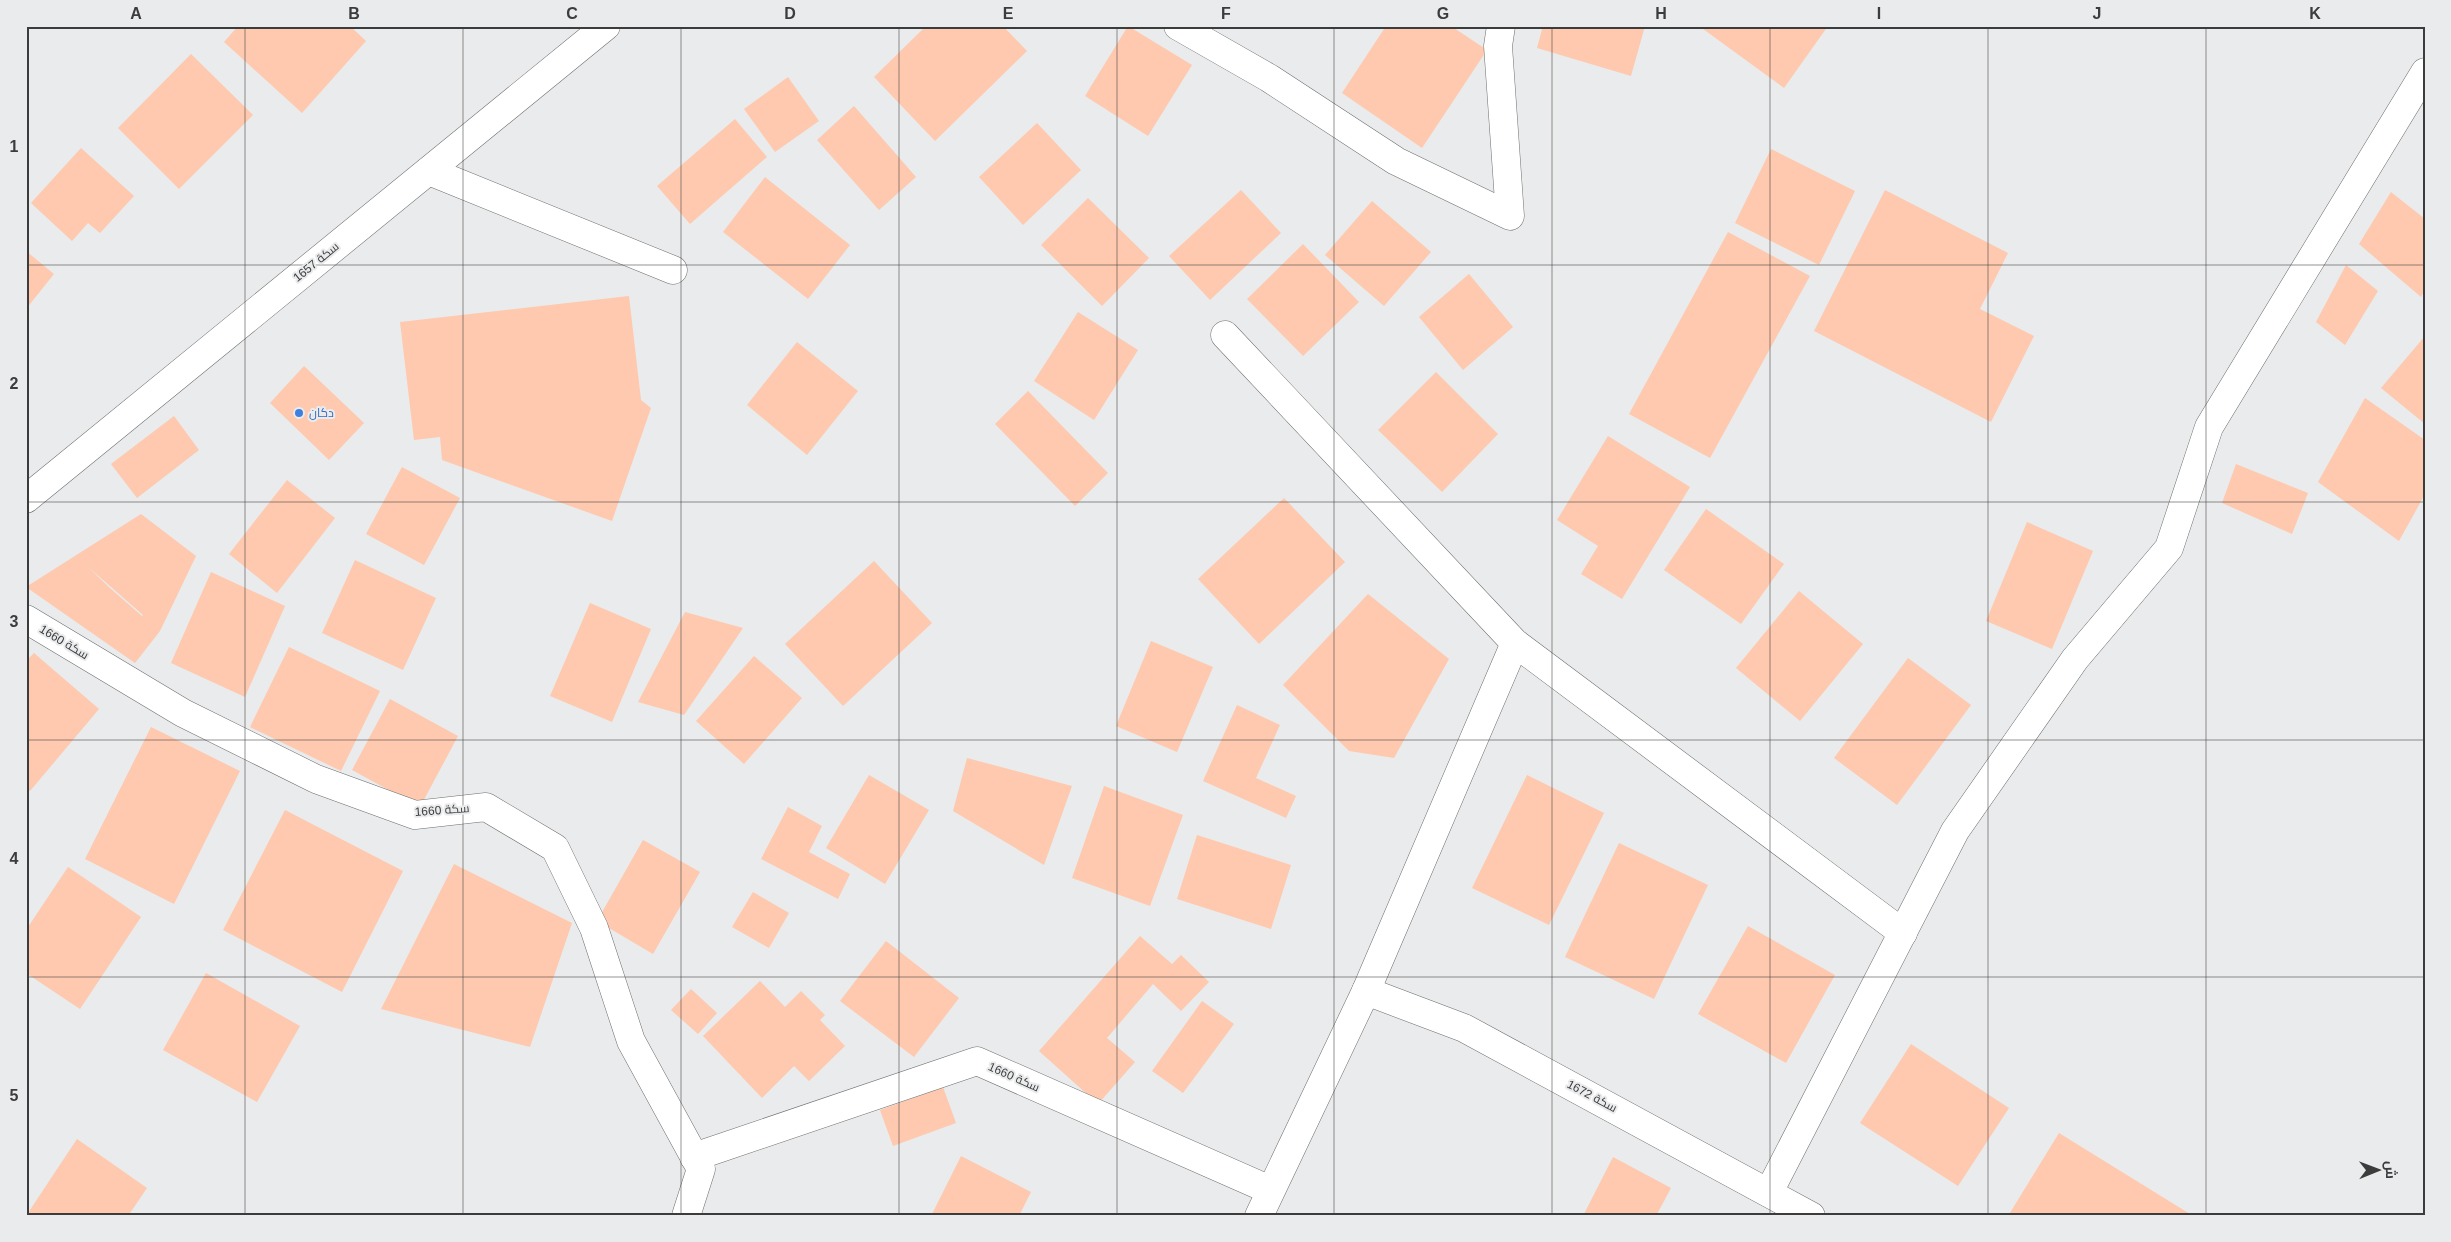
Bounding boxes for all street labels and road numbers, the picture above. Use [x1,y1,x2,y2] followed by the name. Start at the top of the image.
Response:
[290,239,342,285] street label: سكة 1657
[37,622,91,662] street label: سكة 1660
[414,801,470,819] street label: سكة 1660
[986,1059,1042,1095] street label: سكة 1660
[1565,1077,1620,1115] street label: سكة 1672

